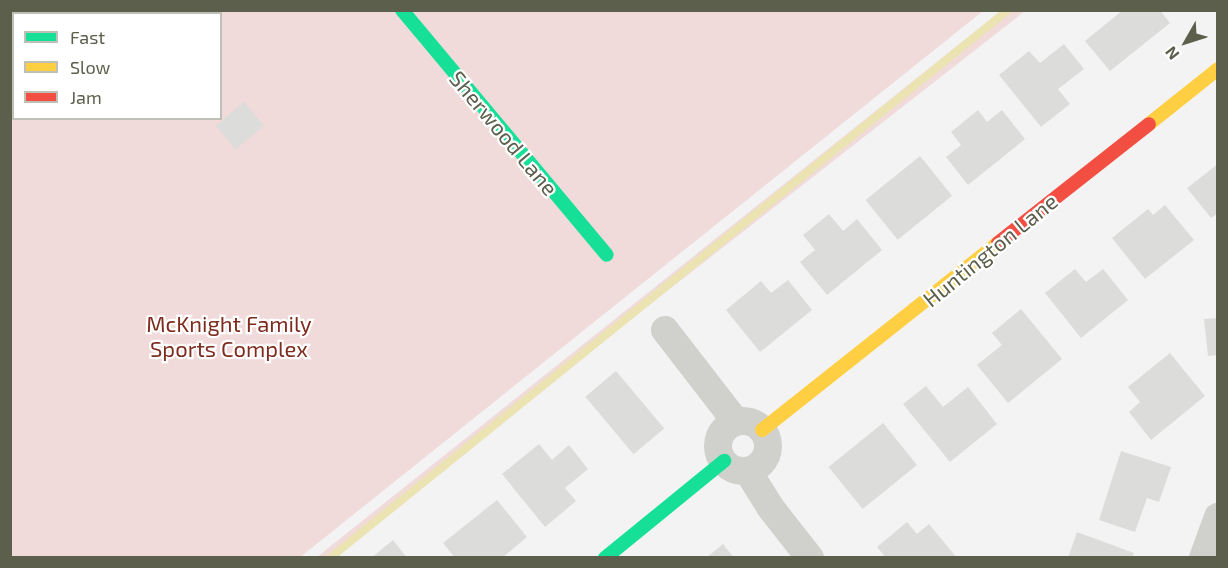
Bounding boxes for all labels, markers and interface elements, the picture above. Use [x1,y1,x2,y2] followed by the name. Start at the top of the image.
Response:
[12,12,222,120] legend
[1156,12,1216,72] north arrow
[70,26,105,48] text: Fast
[1161,43,1183,64] text: N
[70,56,110,78] text: Slow
[444,65,564,201] street label: Sherwood Lane
[70,86,102,108] text: Jam
[917,188,1063,312] street label: Huntington Lane
[146,310,312,362] park label: McKnight Family Sports Complex

